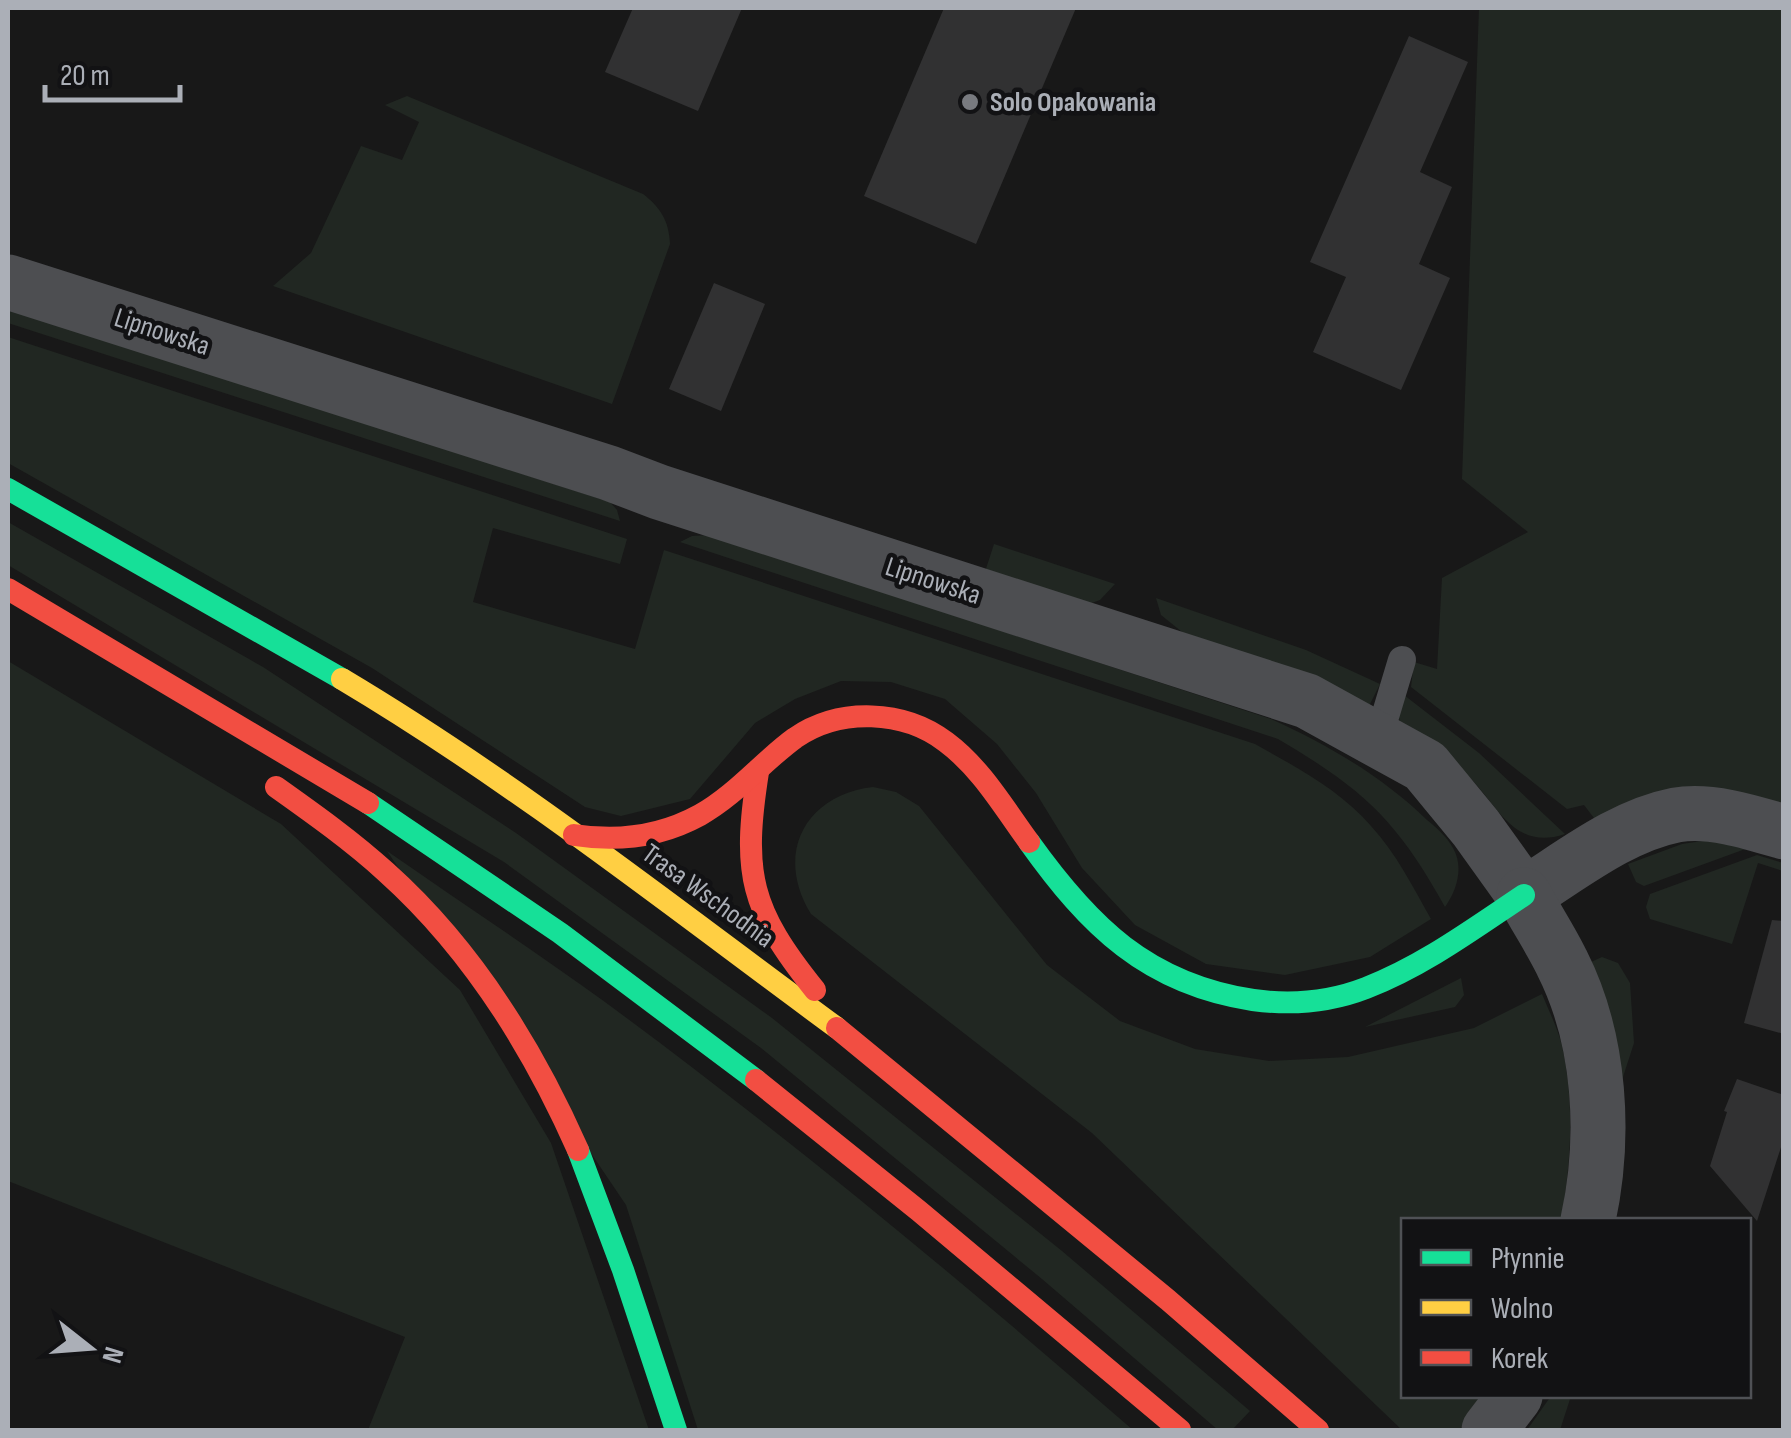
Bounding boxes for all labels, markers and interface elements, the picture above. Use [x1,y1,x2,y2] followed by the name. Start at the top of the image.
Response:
[45,40,180,102] scale bar
[60,58,110,94] text: 20 m
[990,86,1156,119] place label: Solo Opakowania
[959,91,981,113] marker: Solo Opakowania
[110,301,214,363] street label: Lipnowska
[881,550,985,612] street label: Lipnowska
[636,837,780,955] street label: Trasa Wschodnia
[1401,1218,1751,1398] legend
[1491,1241,1565,1277] text: Płynnie
[1491,1291,1553,1327] text: Wolno
[40,1298,140,1398] north arrow
[1491,1341,1549,1377] text: Korek
[95,1343,130,1367] text: N

